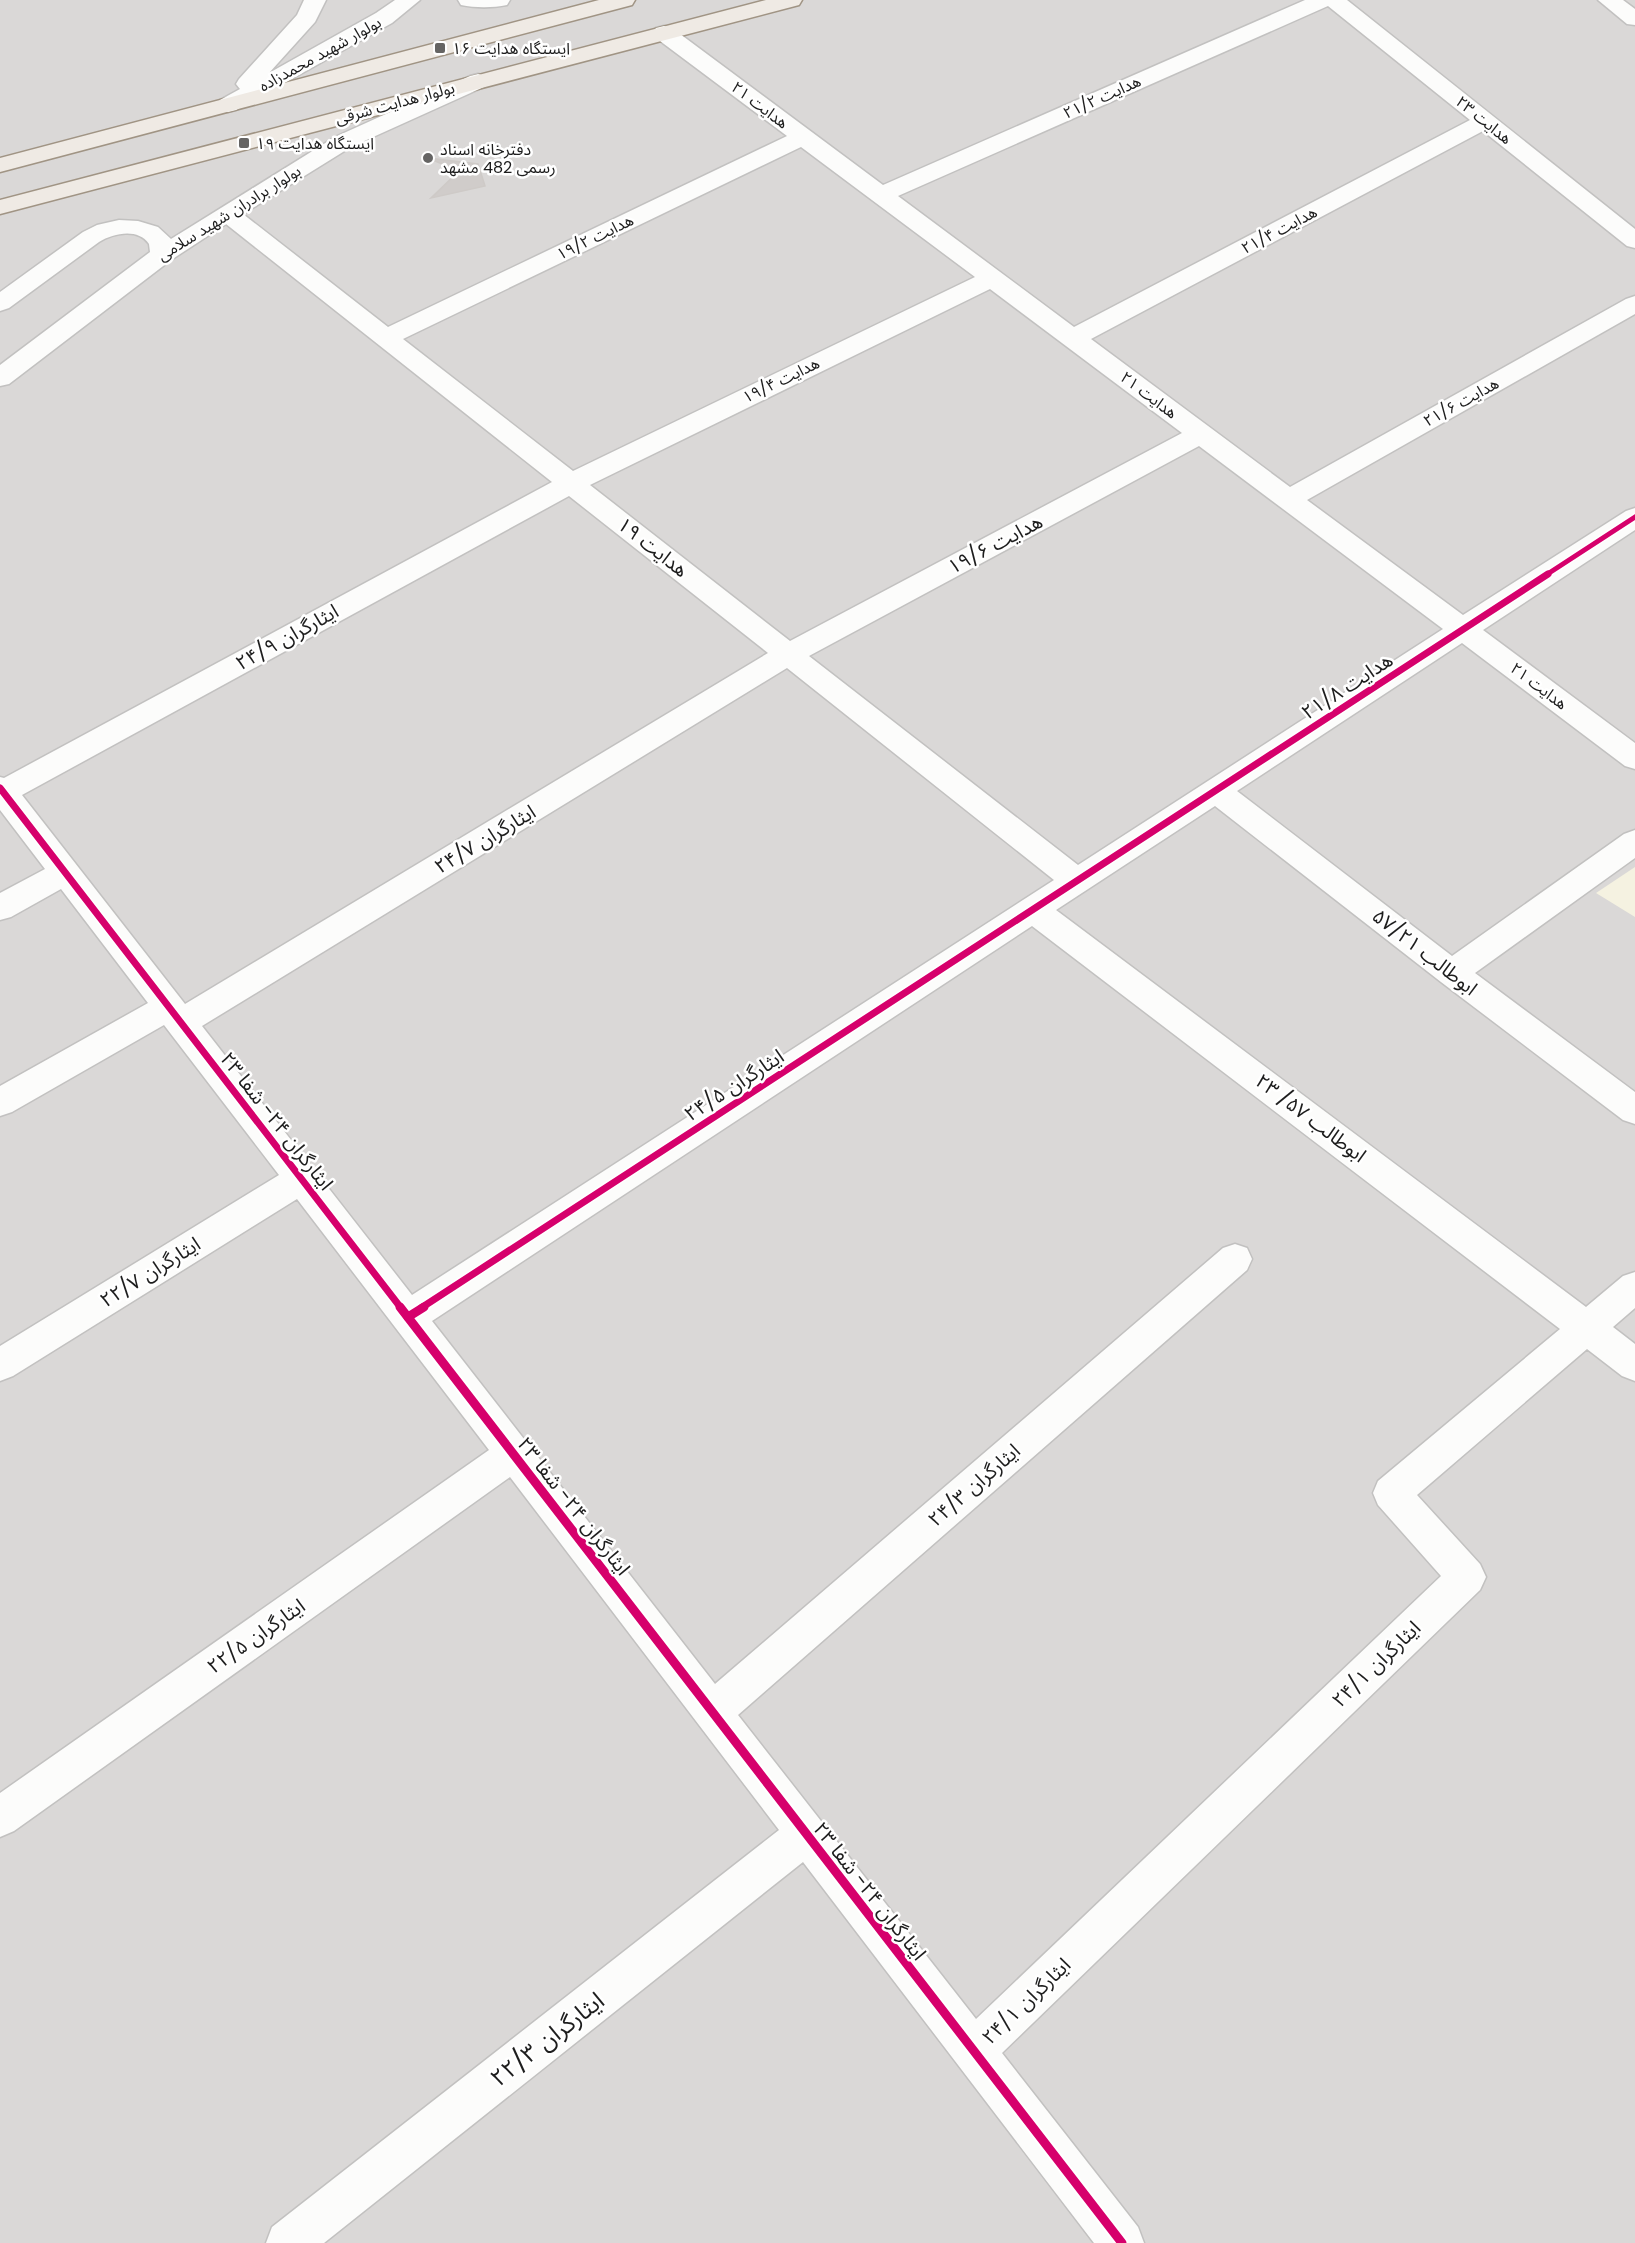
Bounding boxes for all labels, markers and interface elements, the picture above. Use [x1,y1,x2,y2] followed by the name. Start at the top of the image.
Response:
[255,11,385,97] street label: بولوار شهید محمدزاده
[452,37,570,60] place label: ایستگاه هدایت ۱۶
[433,41,447,55] marker: ایستگاه هدایت ۱۶
[1059,70,1145,124] street label: هدایت ۲۱/۲
[333,76,457,130] street label: بولوار هدایت شرقی
[727,76,793,134] street label: هدایت ۲۱
[1451,90,1517,150] street label: هدایت ۲۳
[256,132,374,155] place label: ایستگاه هدایت ۱۹
[237,136,251,150] marker: ایستگاه هدایت ۱۹
[440,138,556,179] place label: دفترخانه اسناد رسمی 482 مشهد
[421,151,435,165] marker: دفترخانه اسناد رسمی 482 مشهد
[153,159,305,267] street label: بولوار برادران شهید سلامی
[1237,200,1321,260] street label: هدایت ۲۱/۴
[553,208,637,266] street label: هدایت ۱۹/۲
[739,351,823,409] street label: هدایت ۱۹/۴
[1116,366,1182,424] street label: هدایت ۲۱
[1419,372,1503,432] street label: هدایت ۲۱/۶
[943,507,1047,581] street label: هدایت ۱۹/۶
[612,510,694,584] street label: هدایت ۱۹
[230,597,344,677] street label: ایثارگران ۲۴/۹
[1296,646,1398,726] street label: هدایت ۲۱/۸
[1506,657,1572,715] street label: هدایت ۲۱
[429,798,541,880] street label: ایثارگران ۲۴/۷
[1366,902,1484,1002] street label: ابوطالب ۵۷/۲۱
[679,1042,789,1128] street label: ایثارگران ۲۴/۵
[214,1046,340,1196] street label: ایثارگران ۲۴- شفا ۲۳
[1250,1067,1372,1169] street label: ابوطالب ۵۷/ ۲۳
[94,1230,206,1314] street label: ایثارگران ۲۲/۷
[511,1431,637,1581] street label: ایثارگران ۲۴- شفا ۲۳
[922,1437,1026,1533] street label: ایثارگران ۲۴/۳
[201,1592,311,1680] street label: ایثارگران ۲۲/۵
[1325,1614,1427,1714] street label: ایثارگران ۲۴/۱
[807,1816,933,1966] street label: ایثارگران ۲۴- شفا ۲۳
[975,1951,1077,2051] street label: ایثارگران ۲۴/۱
[483,1984,611,2094] street label: ایثارگران ۲۲/۳

